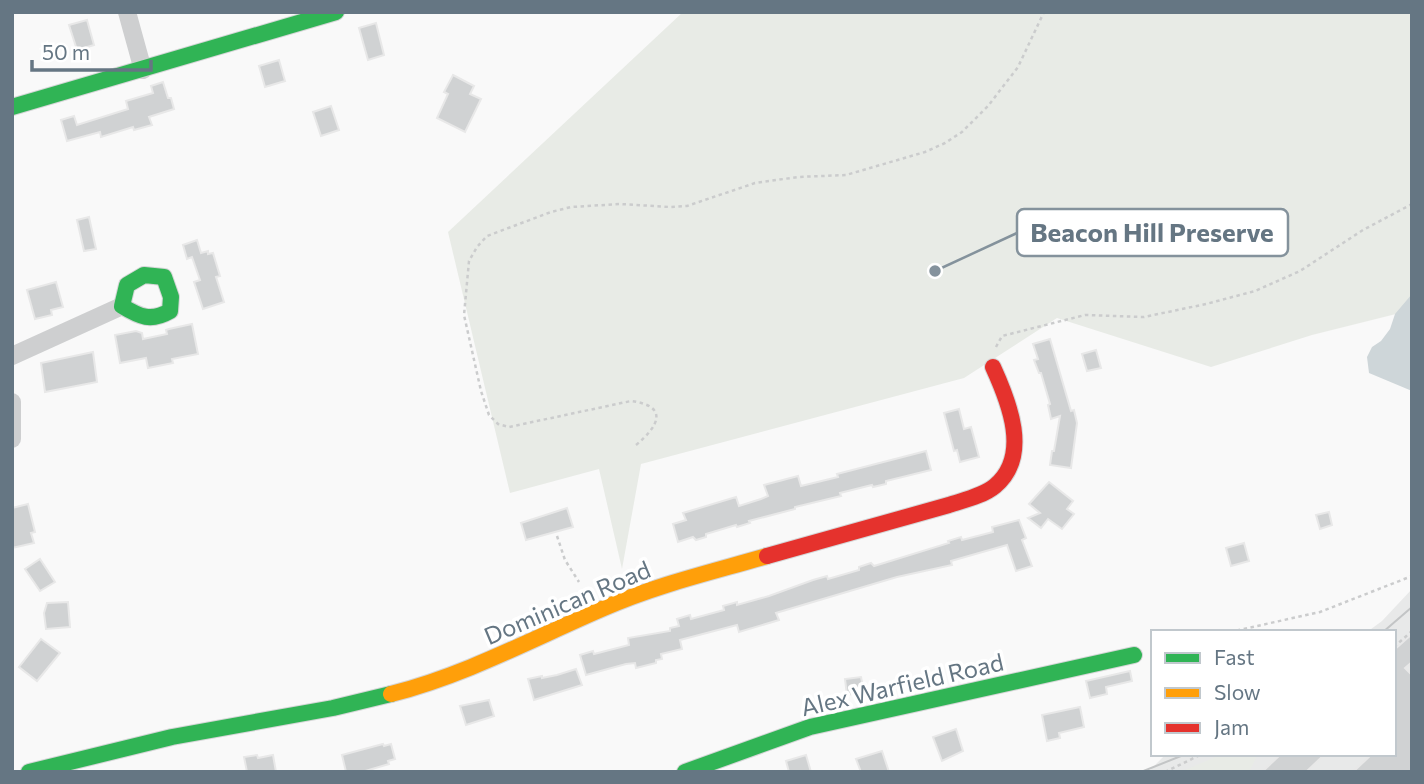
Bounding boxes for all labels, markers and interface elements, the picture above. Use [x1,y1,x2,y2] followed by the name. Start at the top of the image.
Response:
[32,28,150,72] scale bar
[42,39,90,64] text: 50 m
[1017,209,1288,256] callout: Beacon Hill Preserve
[1030,216,1274,247] text: Beacon Hill Preserve
[479,554,655,650] street label: Dominican Road
[1151,630,1396,756] legend
[1214,644,1255,669] text: Fast
[798,647,1006,721] street label: Alex Warfield Road
[1214,679,1261,704] text: Slow
[1214,714,1249,739] text: Jam

